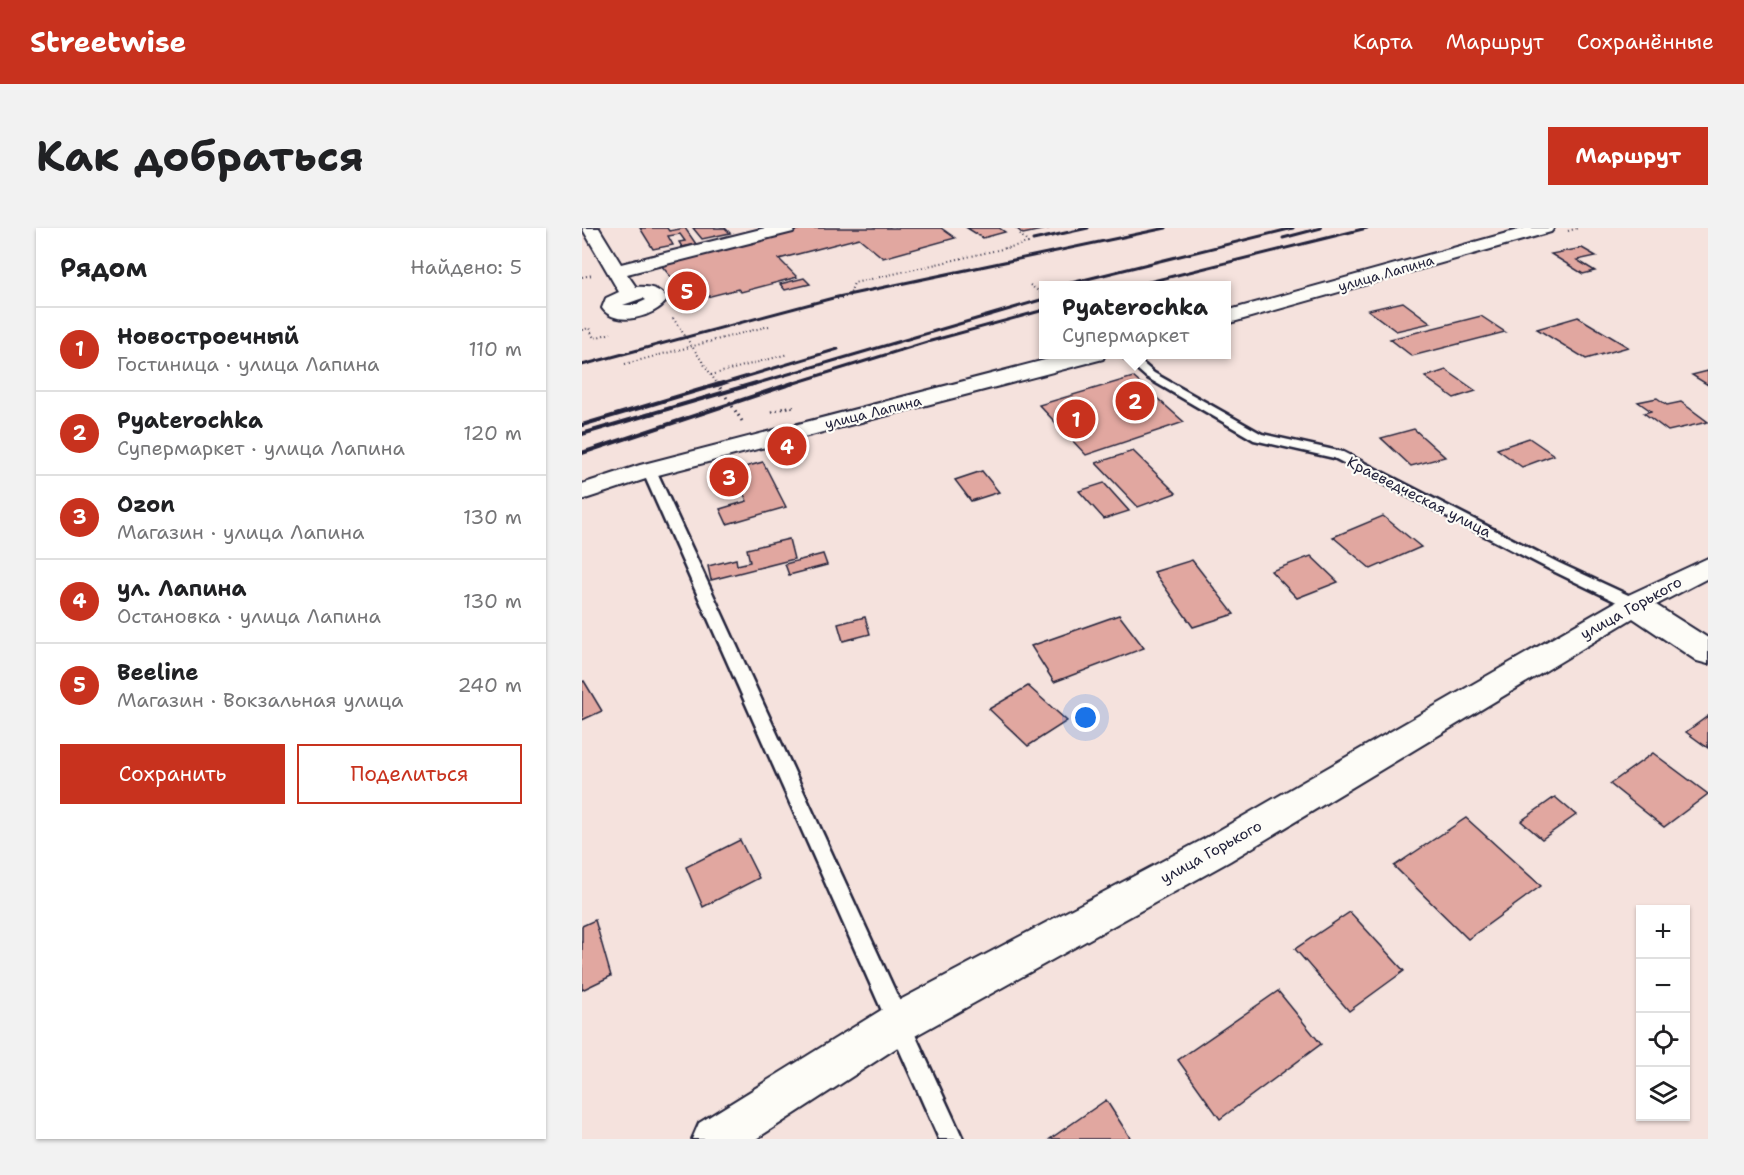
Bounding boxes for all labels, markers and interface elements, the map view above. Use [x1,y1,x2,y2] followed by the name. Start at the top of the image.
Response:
[30,23,186,61] text: Streetwise
[1353,28,1413,56] text: Карта
[1446,28,1544,56] text: Маршрут
[1577,28,1714,56] text: Сохранённые
[1548,127,1708,185] button: Маршрут
[36,128,364,184] text: Как добраться
[60,250,147,285] text: Рядом
[1336,251,1436,295] street label: улица Лапина
[410,254,522,280] text: Найдено: 5
[668,268,706,314] pin: 5
[1039,281,1231,359] popup
[1062,293,1208,322] text: Pyaterochka
[117,322,299,351] text: Новостроечный
[1062,322,1189,348] text: Супермаркет
[75,336,84,362] text: 1
[468,336,522,362] text: 110 m
[117,351,380,377] text: Гостиница · улица Лапина
[1116,378,1154,423] pin: 2
[823,391,923,433] street label: улица Лапина
[1056,396,1096,441] pin: 1
[117,406,263,435] text: Pyaterochka
[73,420,87,446] text: 2
[463,420,522,446] text: 120 m
[768,424,806,468] pin: 4
[117,435,405,461] text: Супермаркет · улица Лапина
[1343,452,1495,542] street label: Краеведческая улица
[710,454,748,500] pin: 3
[117,490,175,519] text: Ozon
[73,504,87,530] text: 3
[463,504,522,530] text: 130 m
[117,519,364,545] text: Магазин · улица Лапина
[1577,572,1685,644] street label: улица Горького
[117,574,247,603] text: ул. Лапина
[73,588,87,614] text: 4
[463,588,522,614] text: 130 m
[117,603,381,629] text: Остановка · улица Лапина
[117,658,198,687] text: Beeline
[73,672,86,698] text: 5
[457,672,522,698] text: 240 m
[117,687,404,713] text: Магазин · Вокзальная улица
[1071,703,1100,732] your location
[60,744,285,804] button: Сохранить
[297,744,522,804] button: Поделиться
[1157,816,1265,888] street label: улица Горького
[1636,905,1690,1121] map controls
[1636,905,1690,959] button: +
[1636,959,1690,1013] button: −
[1636,1013,1690,1067] button: locate
[1636,1067,1690,1121] button: layers

